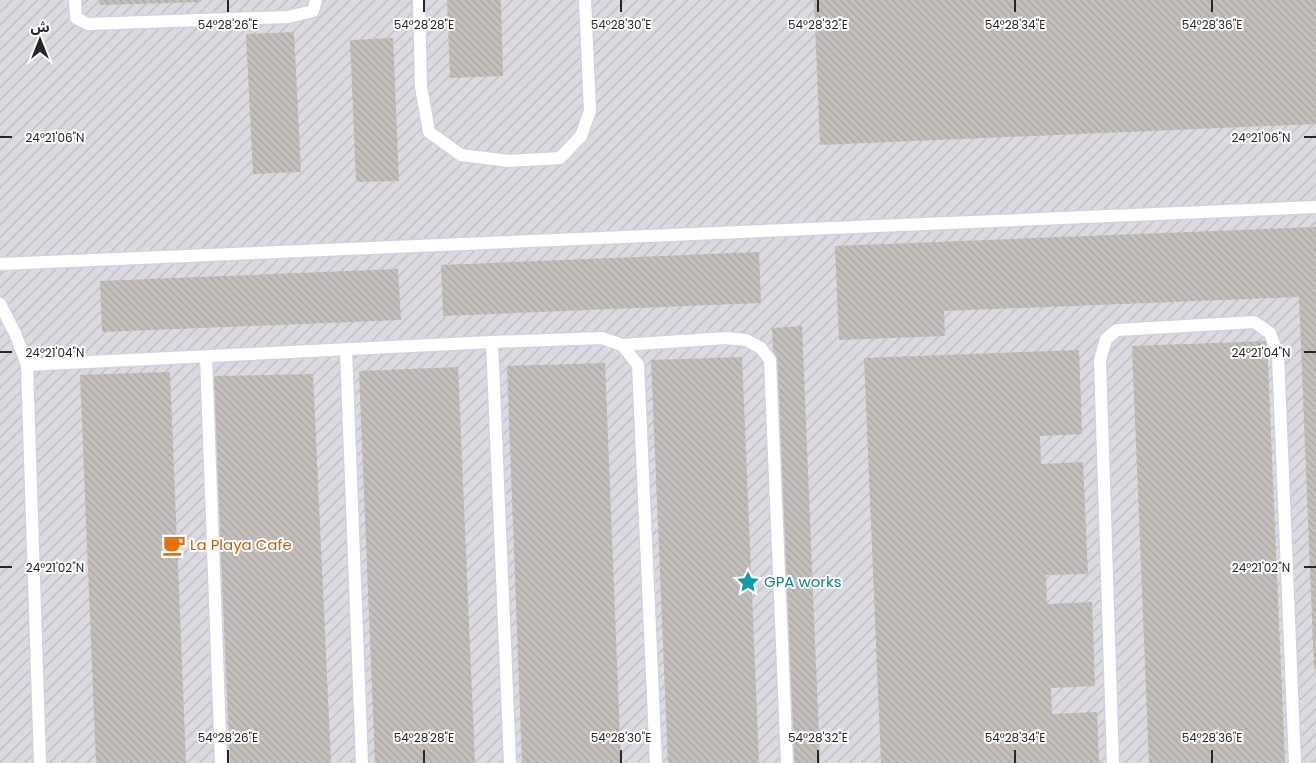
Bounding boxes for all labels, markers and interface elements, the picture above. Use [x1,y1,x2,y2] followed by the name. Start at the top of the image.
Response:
[15,15,65,65] north arrow
[198,16,258,33] text: 54°28'26"E
[394,16,454,33] text: 54°28'28"E
[591,16,651,33] text: 54°28'30"E
[788,16,848,33] text: 54°28'32"E
[985,16,1045,33] text: 54°28'34"E
[1182,16,1242,33] text: 54°28'36"E
[30,17,50,37] text: ش
[25,129,85,146] text: 24°21'06"N
[1231,129,1291,146] text: 24°21'06"N
[25,344,85,361] text: 24°21'04"N
[1231,344,1291,361] text: 24°21'04"N
[161,532,187,558] cafe icon: La Playa Cafe
[190,534,292,555] place label: La Playa Cafe
[26,559,84,576] text: 24°21'02"N
[1232,559,1290,576] text: 24°21'02"N
[735,569,761,595] place icon: GPA works
[764,571,842,592] place label: GPA works
[198,729,258,746] text: 54°28'26"E
[394,729,454,746] text: 54°28'28"E
[591,729,651,746] text: 54°28'30"E
[788,729,848,746] text: 54°28'32"E
[985,729,1045,746] text: 54°28'34"E
[1182,729,1242,746] text: 54°28'36"E

